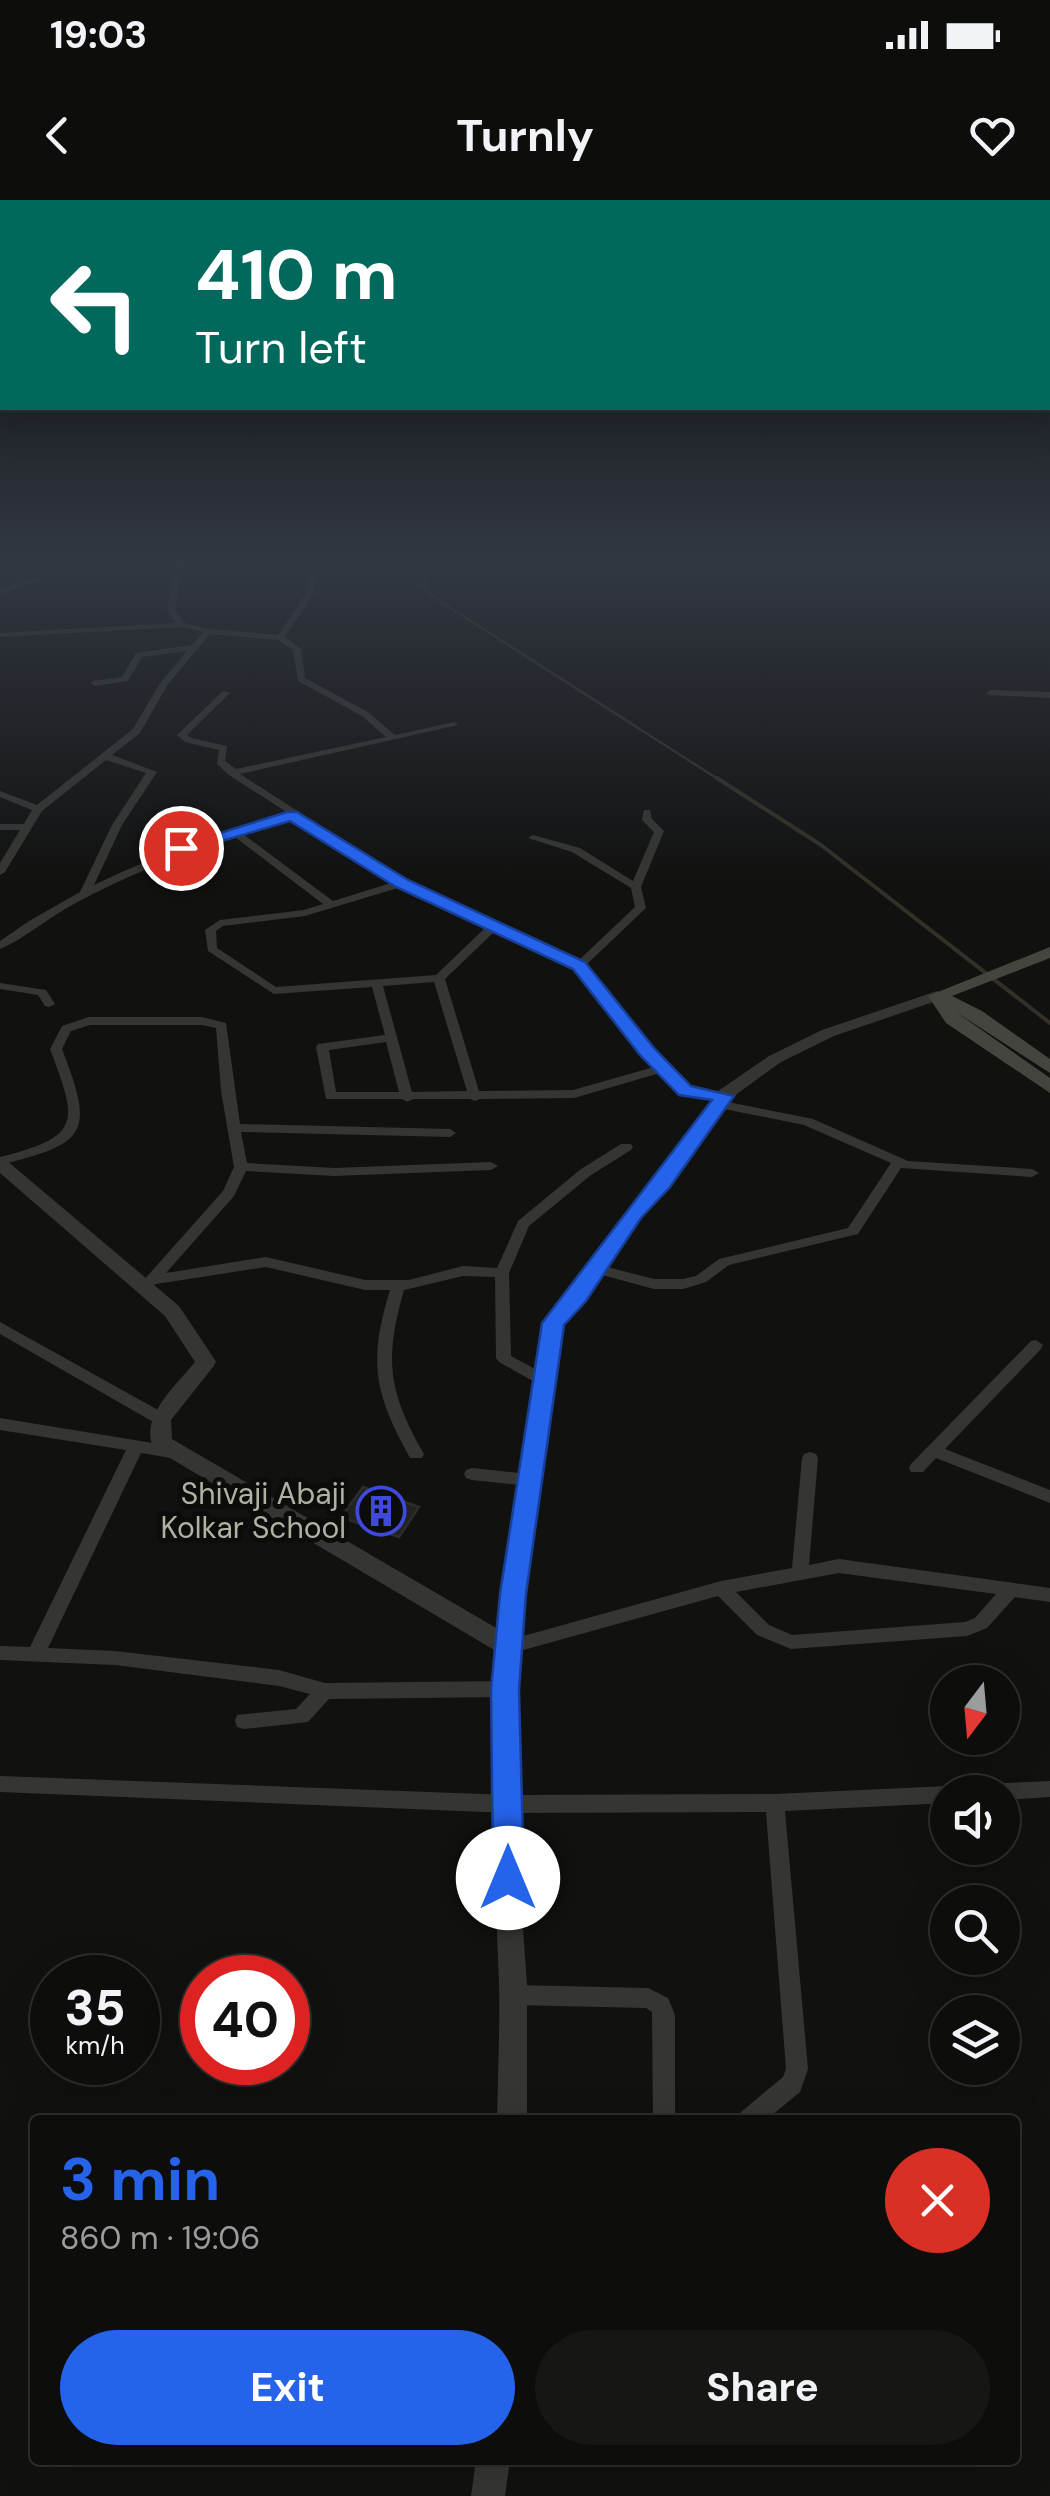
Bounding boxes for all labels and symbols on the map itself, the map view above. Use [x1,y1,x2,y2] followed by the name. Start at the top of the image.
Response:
[139,806,224,891] pin
[161,1474,346,1547] place label: Shivaji Abaji Kolkar School
[355,1485,407,1537] building icon: Shivaji Abaji Kolkar School
[930,1665,1020,1755] north arrow
[456,1826,560,1930] position arrow
[180,1955,310,2085] speed limit sign: 40

